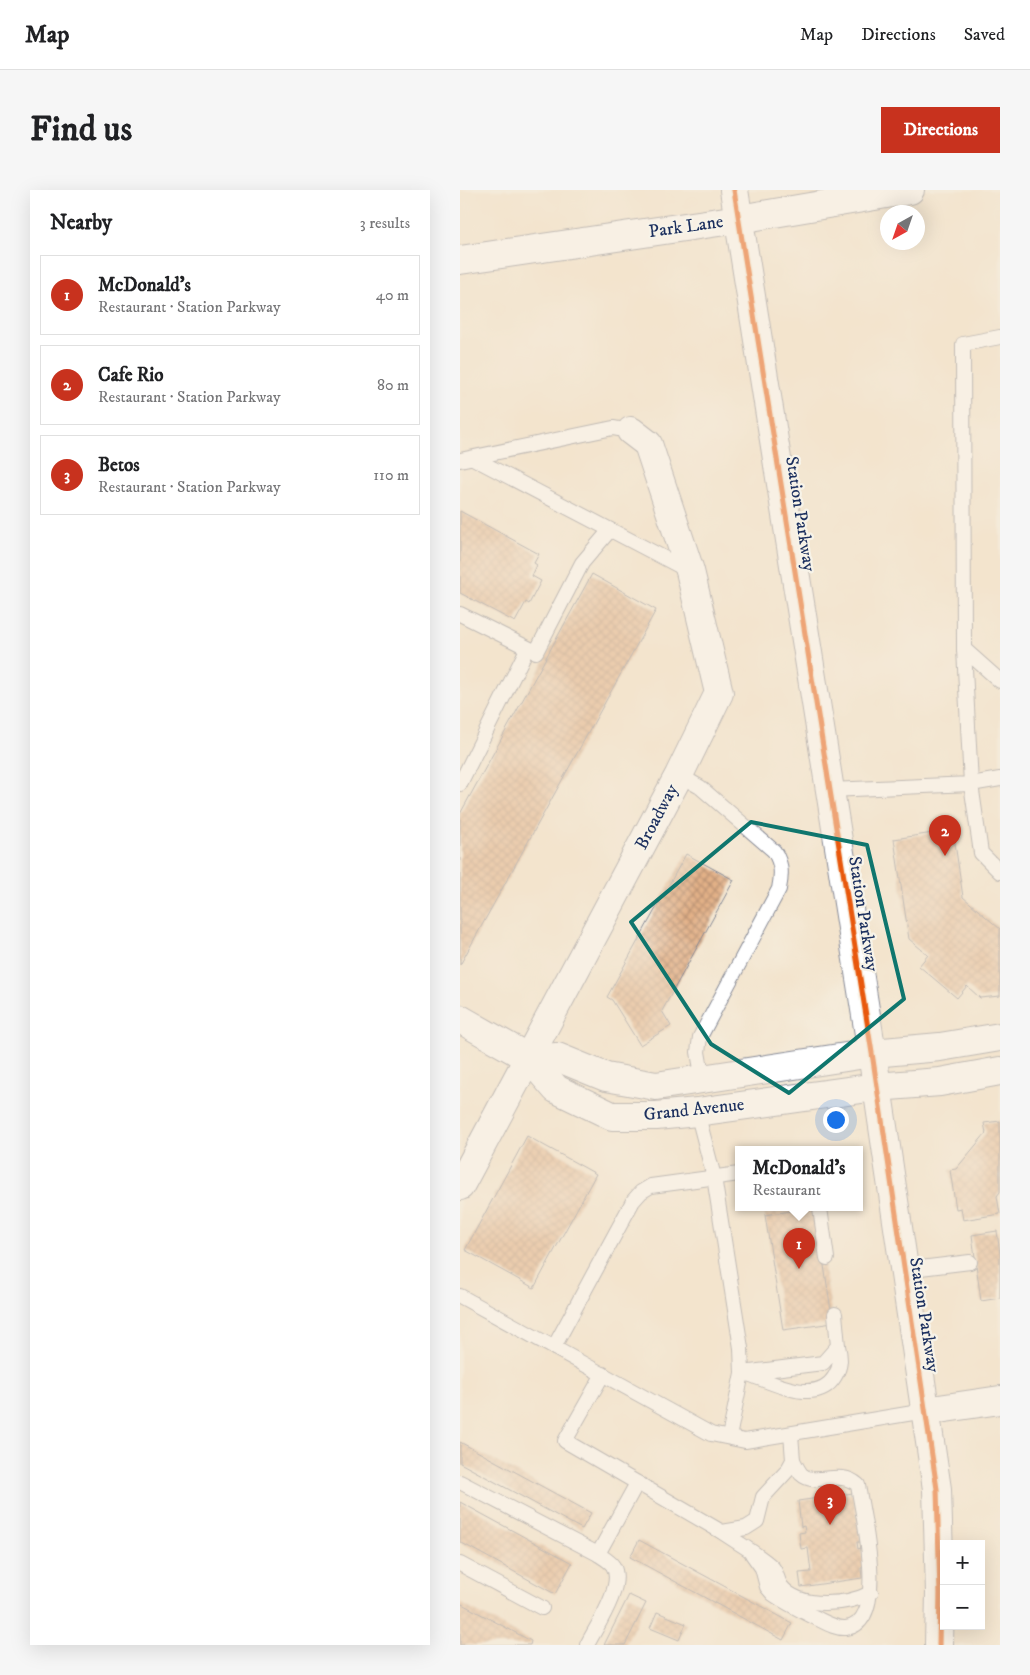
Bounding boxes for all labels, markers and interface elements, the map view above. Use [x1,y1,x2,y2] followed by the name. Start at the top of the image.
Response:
[25,20,69,50] text: Map
[800,24,833,46] text: Map
[861,24,936,46] text: Directions
[964,24,1005,46] text: Saved
[881,107,1000,153] button: Directions
[30,108,132,152] text: Find us
[880,205,925,250] north arrow
[50,210,112,236] text: Nearby
[647,211,725,243] street label: Park Lane
[360,213,410,233] text: 3 results
[98,274,191,297] text: McDonald's
[64,285,70,305] text: 1
[376,285,409,305] text: 40 m
[98,297,281,317] text: Restaurant · Station Parkway
[98,364,163,387] text: Cafe Rio
[63,375,71,395] text: 2
[377,375,409,395] text: 80 m
[98,387,281,407] text: Restaurant · Station Parkway
[98,454,140,477] text: Betos
[780,455,820,574] street label: Station Parkway
[64,465,70,485] text: 3
[373,465,409,485] text: 110 m
[98,477,281,497] text: Restaurant · Station Parkway
[631,780,684,853] street label: Broadway
[929,815,961,856] pin: 2
[843,855,883,974] street label: Station Parkway
[643,1094,745,1126] street label: Grand Avenue
[823,1107,849,1133] your location
[735,1146,863,1211] popup
[753,1157,845,1180] text: McDonald's
[753,1180,821,1200] text: Restaurant
[783,1228,815,1269] pin: 1
[904,1256,944,1375] street label: Station Parkway
[814,1484,846,1525] pin: 3
[940,1540,985,1630] map controls
[940,1540,985,1585] button: +
[940,1585,985,1630] button: −

